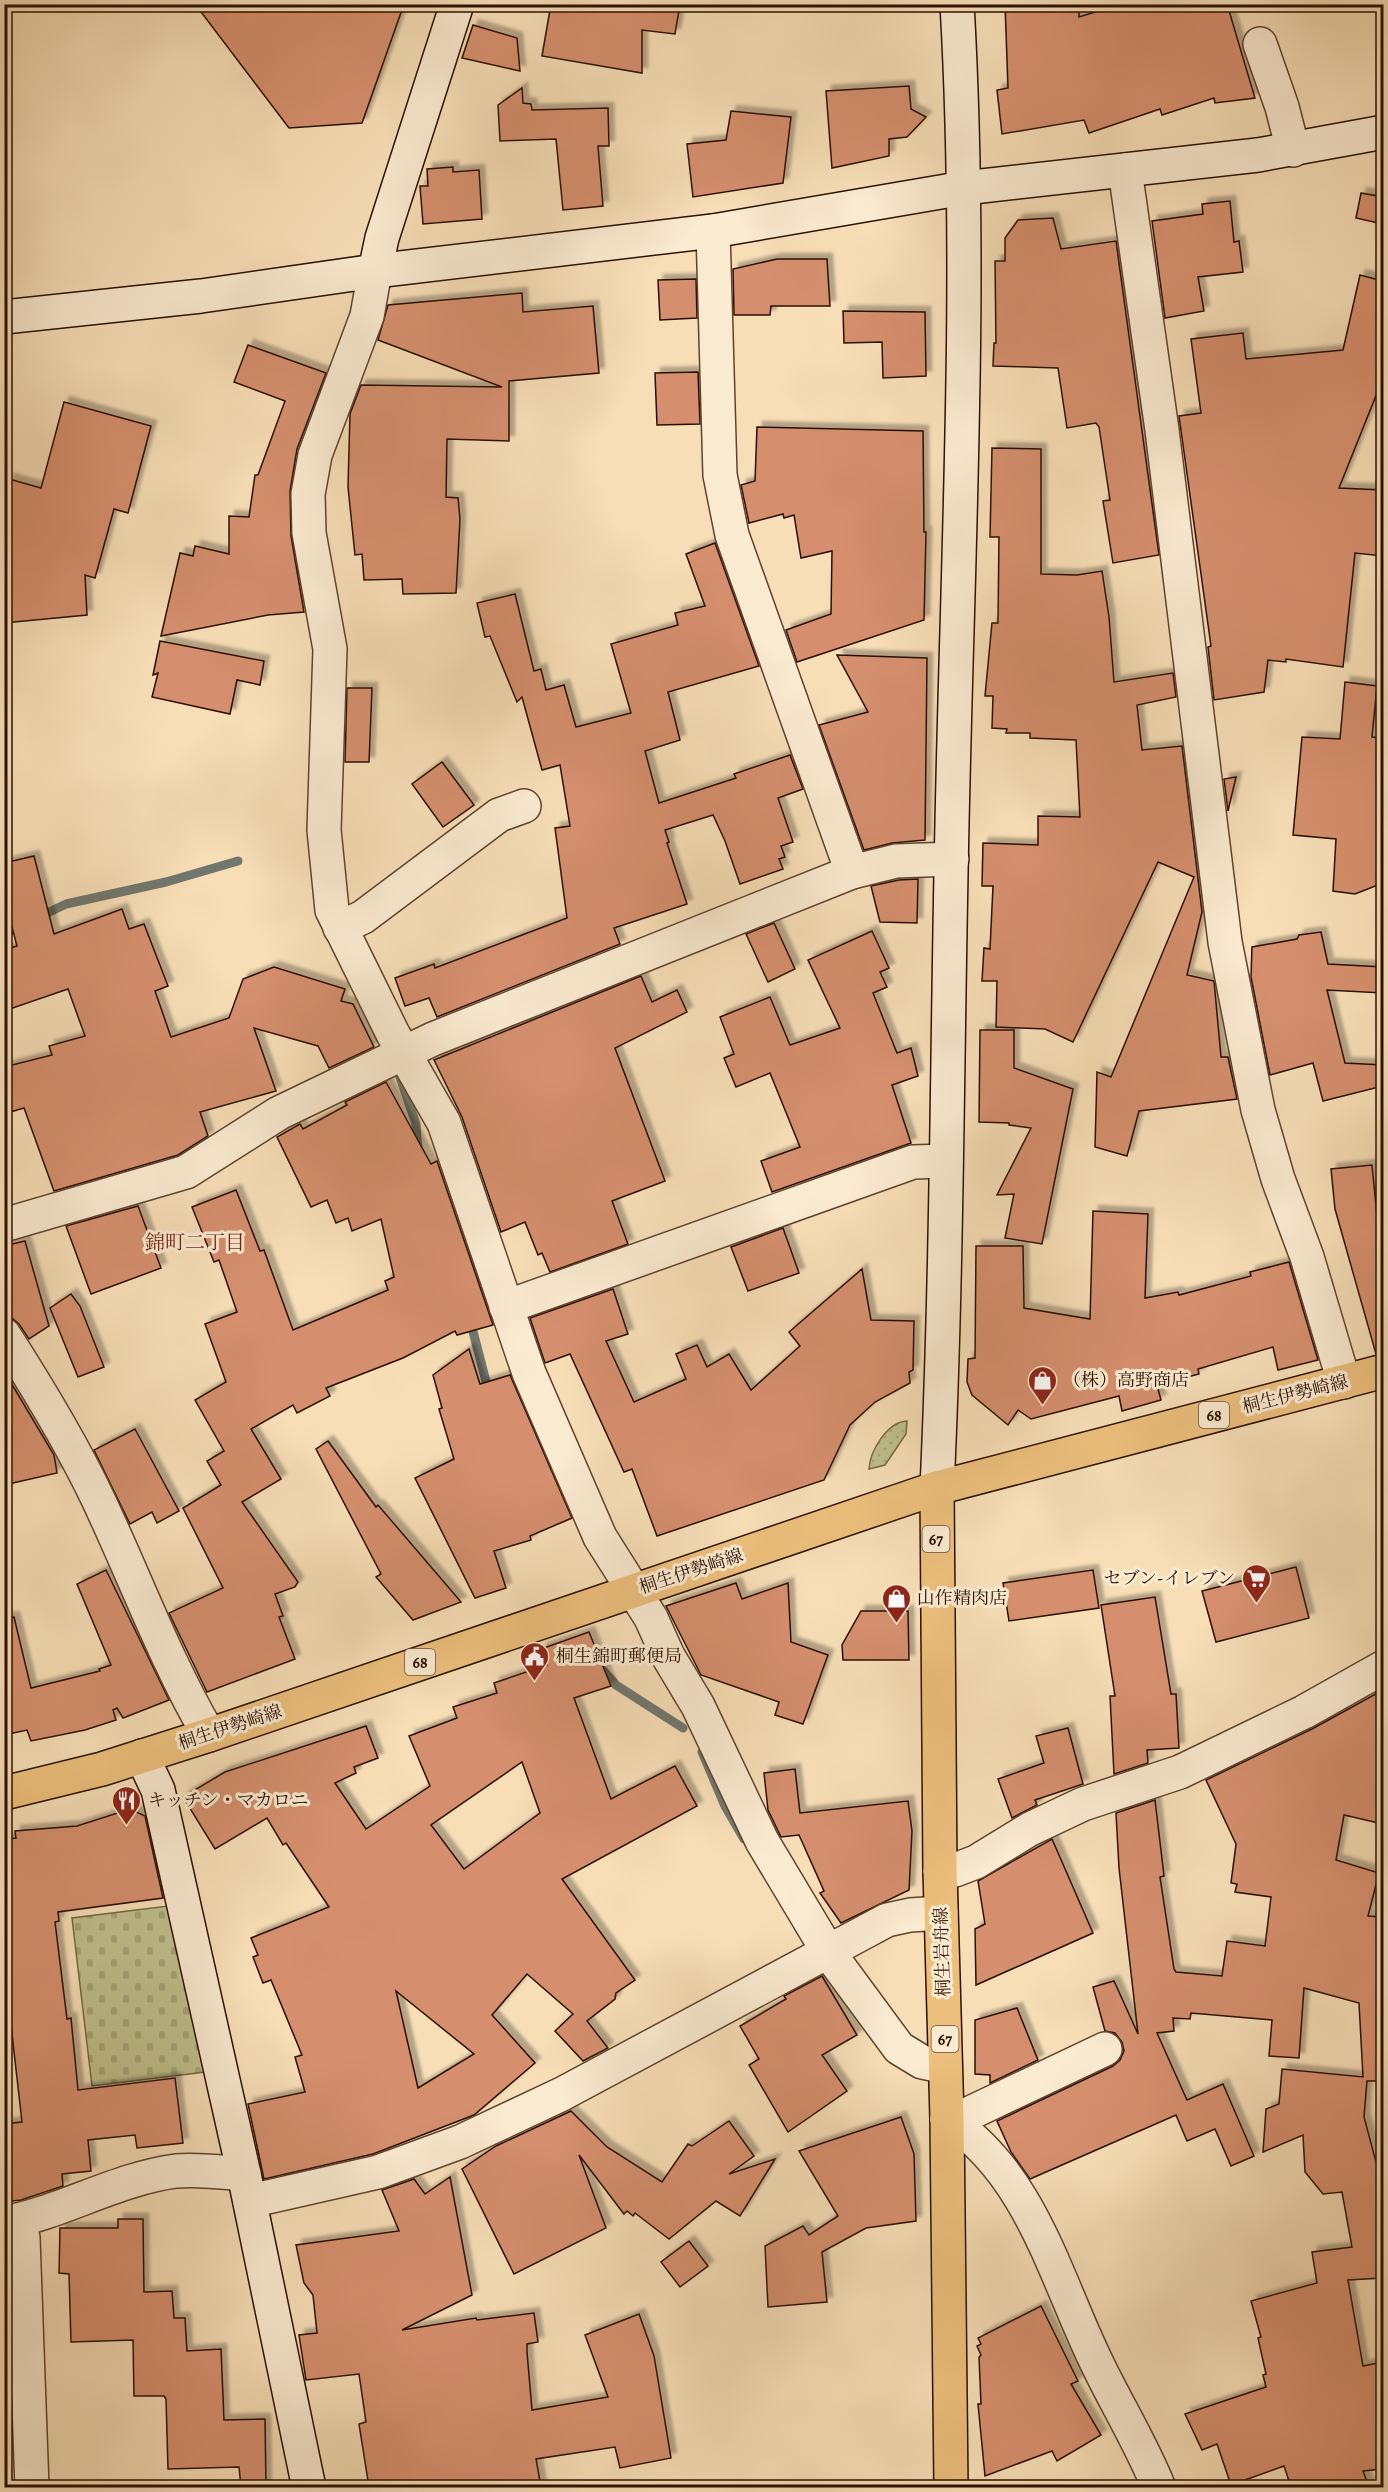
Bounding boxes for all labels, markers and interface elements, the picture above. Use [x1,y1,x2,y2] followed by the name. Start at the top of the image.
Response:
[145,1229,245,1256] district label: 錦町二丁目
[1026,1364,1058,1406] shop icon: （株）高野商店
[1063,1368,1189,1392] place label: （株）高野商店
[1240,1369,1350,1419] street label: 桐生伊勢崎線
[1199,1402,1229,1428] road number: 68
[922,1526,950,1552] road number: 67
[636,1543,746,1599] street label: 桐生伊勢崎線
[1240,1562,1272,1604] supermarket icon: セブン-イレブン
[1104,1566,1235,1590] place label: セブン-イレブン
[880,1582,912,1624] shop icon: 山作精肉店
[917,1586,1007,1610] place label: 山作精肉店
[519,1640,551,1682] public building icon: 桐生錦町郵便局
[556,1644,682,1668] place label: 桐生錦町郵便局
[405,1649,435,1675] road number: 68
[175,1699,285,1755] street label: 桐生伊勢崎線
[111,1784,143,1826] restaurant icon: キッチン・マカロニ
[148,1788,309,1812] place label: キッチン・マカロニ
[928,1907,956,1997] street label: 桐生岩舟線
[932,2026,958,2052] road number: 67

